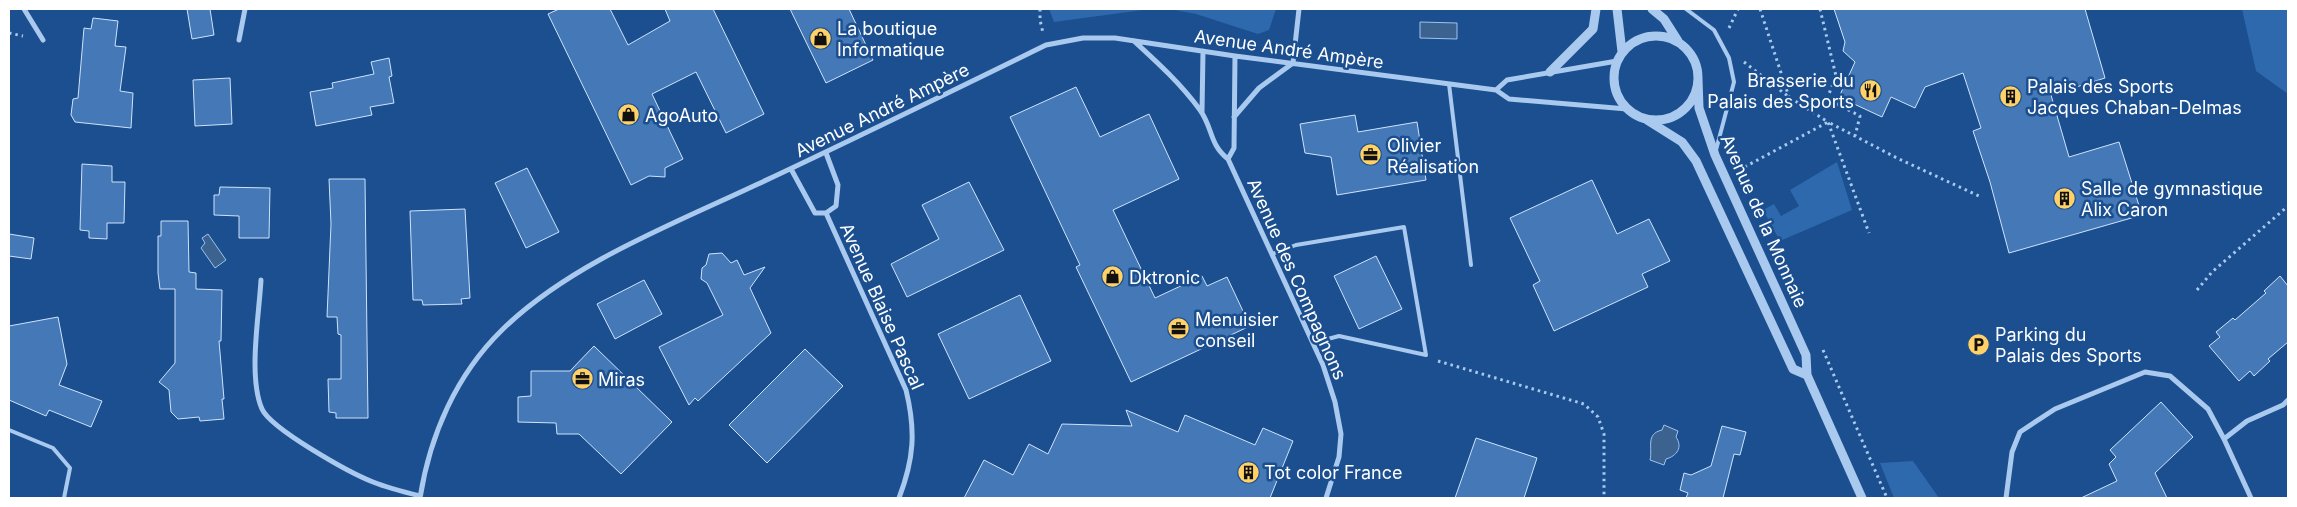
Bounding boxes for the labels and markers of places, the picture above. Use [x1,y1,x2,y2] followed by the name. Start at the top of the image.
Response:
[837,18,945,60] place label: La boutique Informatique
[809,26,833,50] shop icon: La boutique Informatique
[1707,70,1854,112] place label: Brasserie du Palais des Sports
[2027,76,2242,118] place label: Palais des Sports Jacques Chaban-Delmas
[1858,78,1882,102] restaurant icon: Brasserie du Palais des Sports
[1999,84,2023,108] building icon: Palais des Sports Jacques Chaban-Delmas
[617,103,641,127] shop icon: AgoAuto
[645,105,718,126] place label: AgoAuto
[1387,135,1479,177] place label: Olivier Réalisation
[1359,143,1383,167] office icon: Olivier Réalisation
[2081,178,2263,220] place label: Salle de gymnastique Alix Caron
[2053,186,2077,210] building icon: Salle de gymnastique Alix Caron
[1101,265,1125,289] shop icon: Dktronic
[1129,267,1200,288] place label: Dktronic
[1195,309,1279,351] place label: Menuisier conseil
[1167,317,1191,341] office icon: Menuisier conseil
[1995,324,2142,366] place label: Parking du Palais des Sports
[1967,332,1991,356] parking icon: Parking du Palais des Sports
[570,367,594,391] office icon: Miras
[598,369,645,390] place label: Miras
[1236,460,1260,484] building icon: Tot color France
[1264,462,1402,483] place label: Tot color France

